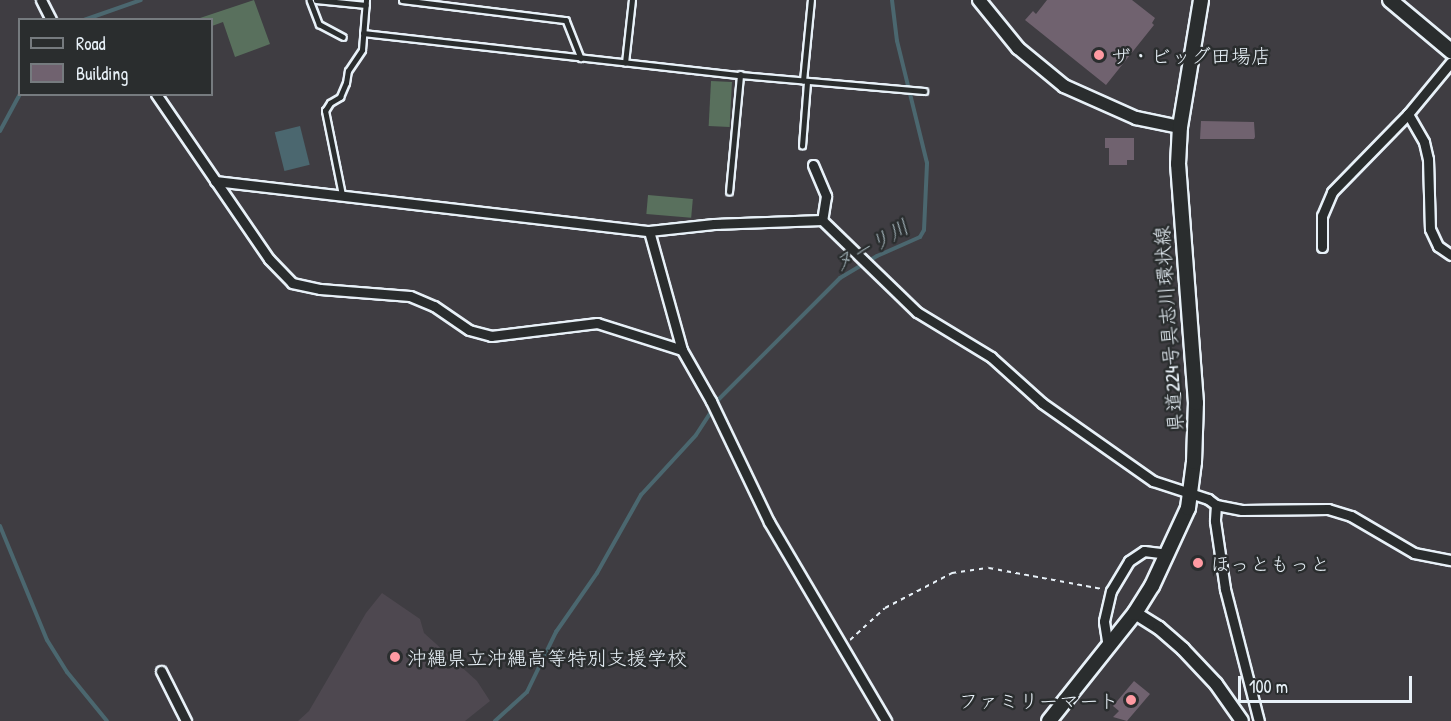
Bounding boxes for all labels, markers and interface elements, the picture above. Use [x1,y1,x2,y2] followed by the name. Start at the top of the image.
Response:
[18,18,213,96] legend
[76,31,106,56] text: Road
[1111,43,1271,67] place label: ザ・ビッグ田場店
[1092,48,1106,62] marker: ザ・ビッグ田場店
[76,61,128,86] text: Building
[828,214,914,278] water label: ヌーリ川
[1149,225,1187,433] street label: 県道224号具志川環状線
[1210,551,1330,575] place label: ほっともっと
[1191,556,1205,570] marker: ほっともっと
[407,645,687,669] place label: 沖縄県立沖縄高等特別支援学校
[388,650,402,664] marker: 沖縄県立沖縄高等特別支援学校
[1241,664,1415,702] scale bar
[1249,674,1288,699] text: 100 m
[959,688,1119,712] place label: ファミリーマート
[1124,693,1138,707] marker: ファミリーマート

